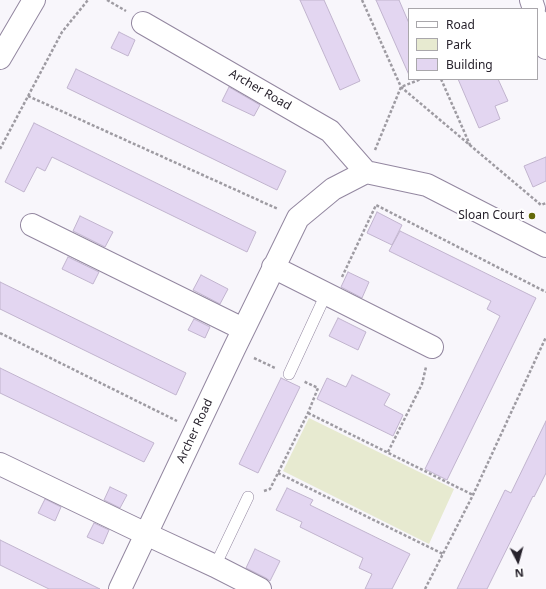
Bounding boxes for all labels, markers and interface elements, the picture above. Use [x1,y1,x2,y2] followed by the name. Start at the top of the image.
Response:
[408,8,538,80] legend
[446,16,475,33] text: Road
[446,36,471,53] text: Park
[446,56,493,73] text: Building
[226,66,294,114] street label: Archer Road
[458,209,524,223] place label: Sloan Court
[527,211,537,221] marker: Sloan Court
[174,397,216,465] street label: Archer Road
[498,541,538,581] north arrow
[514,566,525,581] text: N

